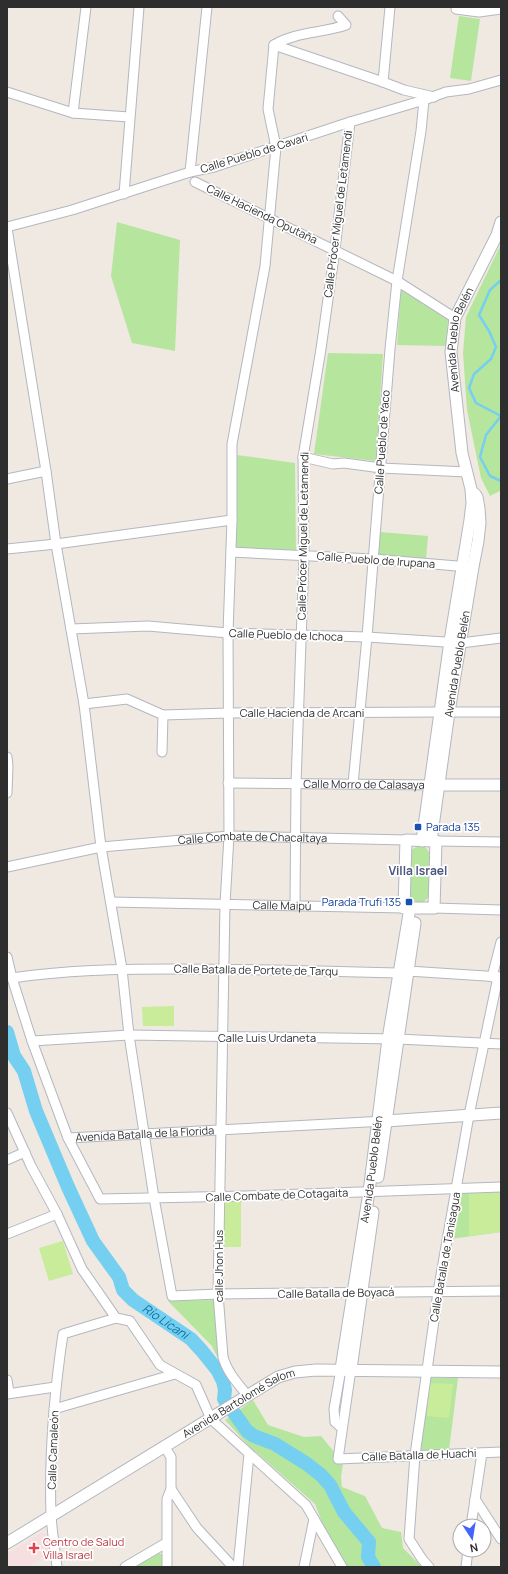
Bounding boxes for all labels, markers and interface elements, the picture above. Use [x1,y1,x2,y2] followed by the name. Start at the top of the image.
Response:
[198,129,310,176] street label: Calle Pueblo de Cavari
[320,130,355,298] street label: Calle Prócer Miguel de Letamendi
[204,180,320,247] street label: Calle Hacienda Oputaña
[443,285,476,393] street label: Avenida Pueblo Belén
[370,389,393,494] street label: Calle Pueblo de Yaco
[294,452,311,620] street label: Calle Prócer Miguel de Letamendi
[316,548,436,571] street label: Calle Pueblo de Irupana
[440,609,473,718] street label: Avenida Pueblo Belén
[229,625,343,644] street label: Calle Pueblo de Ichoca
[240,705,364,720] street label: Calle Hacienda de Arcani
[303,776,425,792] street label: Calle Morro de Calasaya
[426,819,480,834] place label: Parada 135
[413,822,423,832] marker: Parada 135
[177,828,327,847] street label: Calle Combate de Chacaltaya
[389,862,447,879] district label: Villa Israel
[322,894,401,909] place label: Parada Trufi 135
[252,897,312,913] street label: Calle Maipú
[404,897,414,907] marker: Parada Trufi 135
[174,961,338,978] street label: Calle Batalla de Portete de Tarqu
[218,1030,316,1045] street label: Calle Luis Urdaneta
[356,1115,385,1224] street label: Avenida Pueblo Belén
[75,1122,215,1145] street label: Avenida Batalla de la Florida
[205,1185,349,1204] street label: Calle Combate de Cotagaita
[426,1191,463,1323] street label: Calle Batalla de Tanisagua
[211,1229,226,1302] street label: calle Jhon Hus
[278,1284,394,1301] street label: Calle Batalla de Boyacá
[139,1300,194,1344] water label: Río Licani
[179,1364,297,1441] street label: Avenida Bartolomé Salom
[44,1410,61,1490] street label: Calle Camaleón
[361,1445,477,1464] street label: Calle Batalla de Huachi
[452,1518,492,1558] north arrow
[43,1534,124,1562] place label: Centro de Salud Villa Israel
[469,1540,480,1556] text: N
[28,1542,40,1554] marker: Centro de Salud Villa Israel

